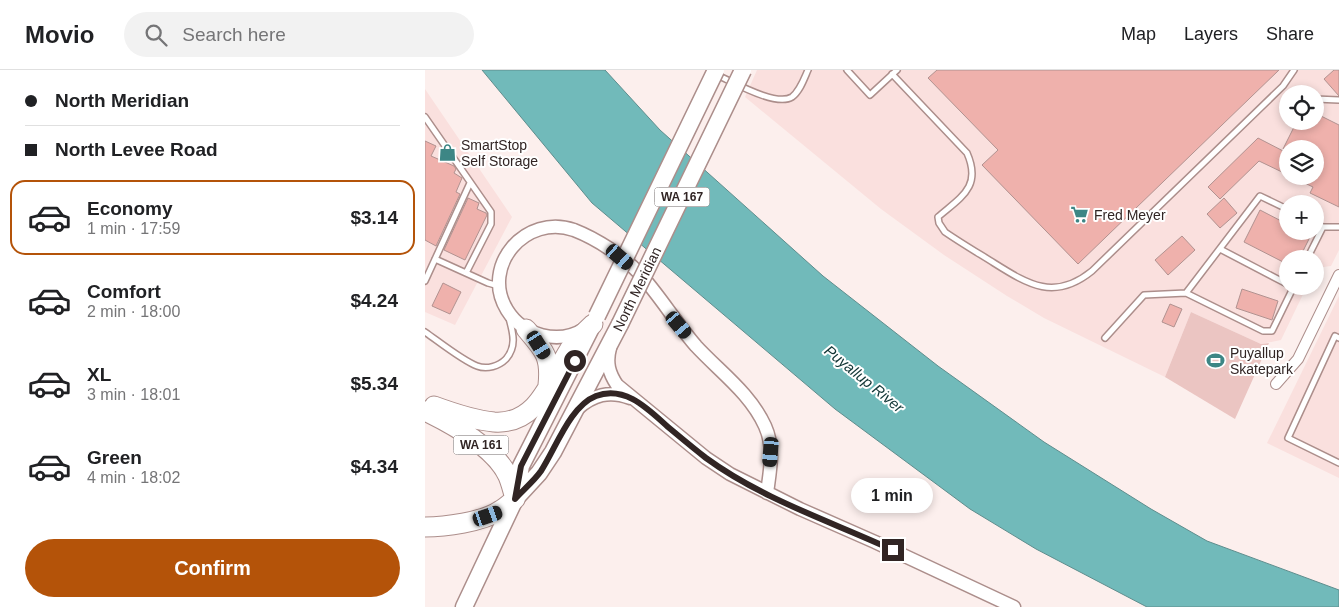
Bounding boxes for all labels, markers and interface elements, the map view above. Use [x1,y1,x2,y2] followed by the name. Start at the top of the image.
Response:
[124,12,474,57] search box
[25,21,94,48] text: Movio
[142,21,170,49] icon: search
[182,24,286,45] text: Search here
[1121,24,1156,44] text: Map
[1184,24,1238,44] text: Layers
[1266,24,1314,44] text: Share
[1279,85,1324,295] map controls
[1279,85,1324,130] button: locate
[55,90,189,111] text: North Meridian
[461,137,538,169] place label: SmartStop Self Storage
[55,139,218,160] text: North Levee Road
[1279,140,1324,185] button: layers
[437,143,457,163] shop icon: SmartStop Self Storage
[655,188,709,206] road number: WA 167
[27,195,72,240] icon: car
[1279,195,1324,240] button: +
[87,198,173,219] text: Economy
[1070,205,1090,225] supermarket icon: Fred Meyer
[350,207,398,228] text: $3.14
[1094,207,1166,223] place label: Fred Meyer
[87,220,180,237] text: 1 min · 17:59
[603,241,636,273] car
[610,244,664,334] street label: North Meridian
[1279,250,1324,295] button: −
[27,278,72,323] icon: car
[87,281,161,302] text: Comfort
[350,290,398,311] text: $4.24
[87,303,180,320] text: 2 min · 18:00
[663,309,694,341] car
[524,328,553,362] car
[821,342,908,416] water label: Puyallup River
[1230,345,1294,377] place label: Puyallup Skatepark
[564,350,586,372] route start
[1206,351,1226,371] sports icon: Puyallup Skatepark
[27,361,72,406] icon: car
[87,364,111,385] text: XL
[350,373,398,394] text: $5.34
[87,386,180,403] text: 3 min · 18:01
[453,436,509,454] road number: WA 161
[762,436,779,468] car
[27,444,72,489] icon: car
[87,447,142,468] text: Green
[350,456,398,477] text: $4.34
[87,469,180,486] text: 4 min · 18:02
[852,478,934,512] callout: 1 min
[871,487,913,504] text: 1 min
[471,504,504,528] car
[25,539,400,597] button: Confirm
[882,539,904,561] route end

